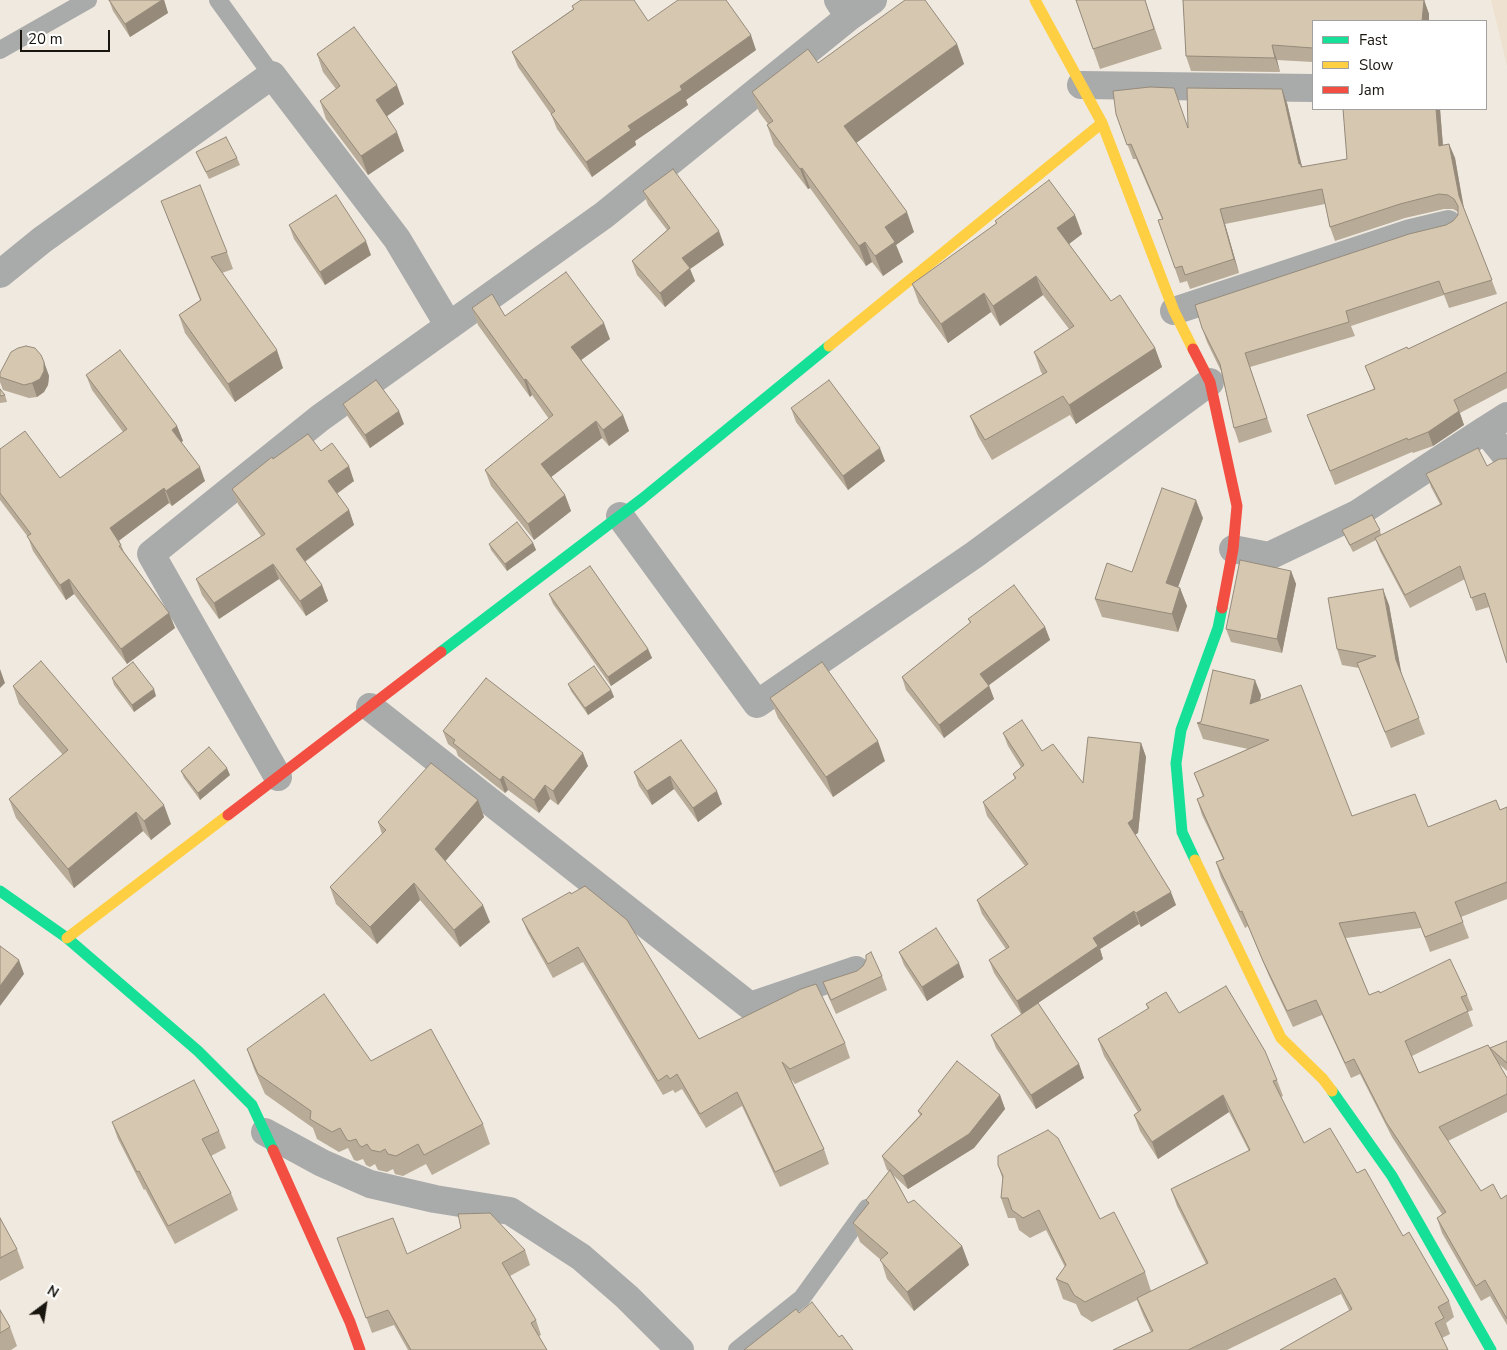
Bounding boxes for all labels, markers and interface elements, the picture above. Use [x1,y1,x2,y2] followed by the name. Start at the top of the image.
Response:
[22,20,112,52] scale bar
[1312,20,1487,110] legend
[28,29,63,49] text: 20 m
[1359,30,1387,50] text: Fast
[1359,55,1393,75] text: Slow
[1359,80,1385,100] text: Jam
[20,1280,70,1330] north arrow
[44,1281,62,1303] text: N

